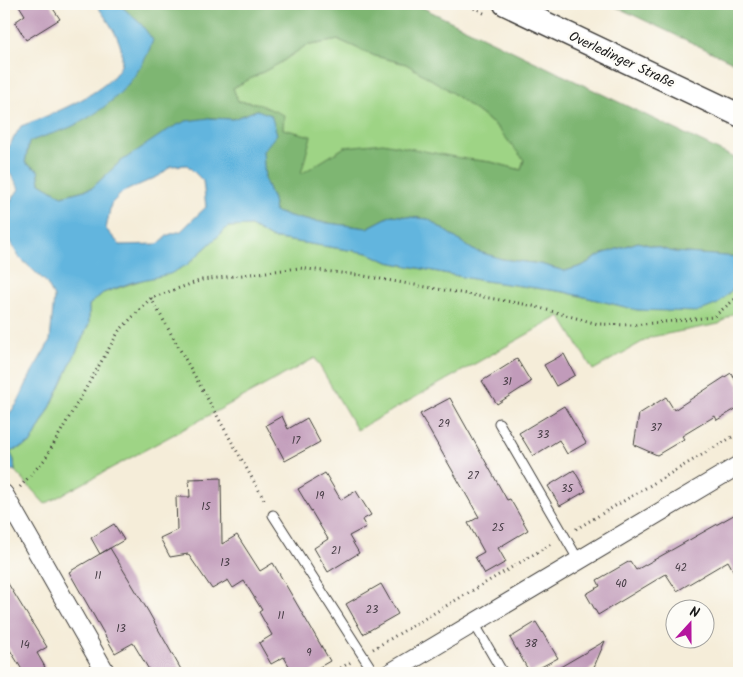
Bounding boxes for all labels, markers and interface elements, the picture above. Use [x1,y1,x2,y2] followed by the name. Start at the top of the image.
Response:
[565,26,679,94] street label: Overledinger Straße
[502,373,512,391] house number: 31
[438,415,451,433] house number: 29
[650,419,663,437] house number: 37
[537,426,549,444] house number: 33
[292,432,301,450] house number: 17
[467,467,480,485] house number: 27
[561,480,574,498] house number: 35
[316,487,325,505] house number: 19
[201,498,212,516] house number: 15
[492,519,505,537] house number: 25
[331,542,341,560] house number: 21
[220,554,230,572] house number: 13
[675,559,687,577] house number: 42
[95,567,101,585] house number: 11
[615,575,627,593] house number: 40
[666,600,716,650] north arrow
[366,601,378,619] house number: 23
[686,601,703,625] text: N
[278,607,284,625] house number: 11
[116,620,126,638] house number: 13
[525,635,538,653] house number: 38
[20,636,30,654] house number: 14
[306,644,312,662] house number: 9

